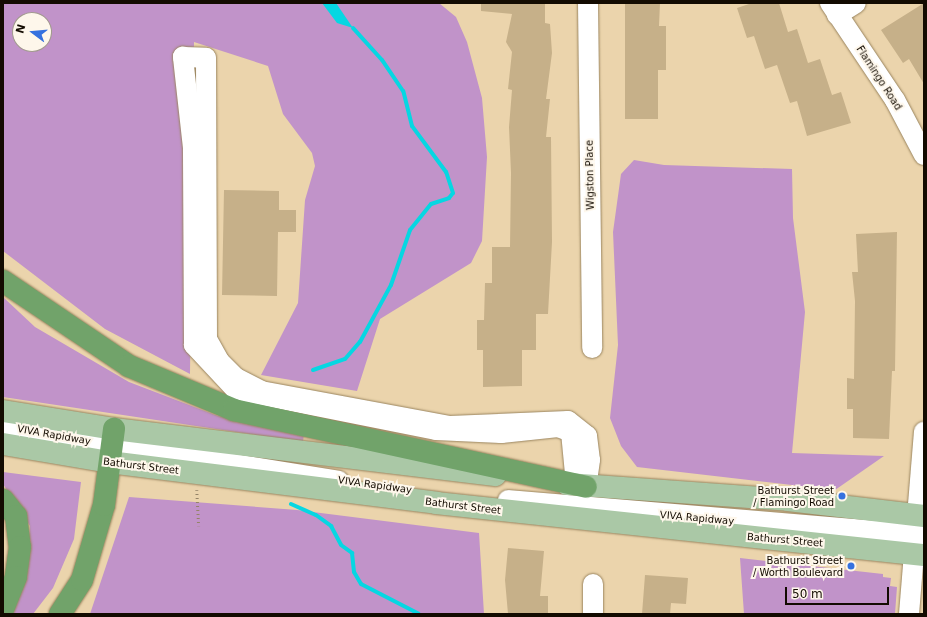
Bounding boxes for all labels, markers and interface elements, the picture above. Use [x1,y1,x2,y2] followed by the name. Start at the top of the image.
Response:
[12,12,52,52] north arrow
[13,23,28,35] text: N
[854,44,904,112] street label: Flamingo Road
[583,140,597,210] street label: Wigston Place
[16,423,92,447] street label: VIVA Rapidway
[102,455,180,477] street label: Bathurst Street
[337,474,413,496] street label: VIVA Rapidway
[753,484,834,508] place label: Bathurst Street / Flamingo Road
[837,491,847,501] marker: Bathurst Street / Flamingo Road
[424,495,502,517] street label: Bathurst Street
[659,509,735,527] street label: VIVA Rapidway
[746,531,824,549] street label: Bathurst Street
[753,554,843,578] place label: Bathurst Street / Worth Boulevard
[846,561,856,571] marker: Bathurst Street / Worth Boulevard
[787,579,891,605] scale bar
[792,587,823,601] text: 50 m

